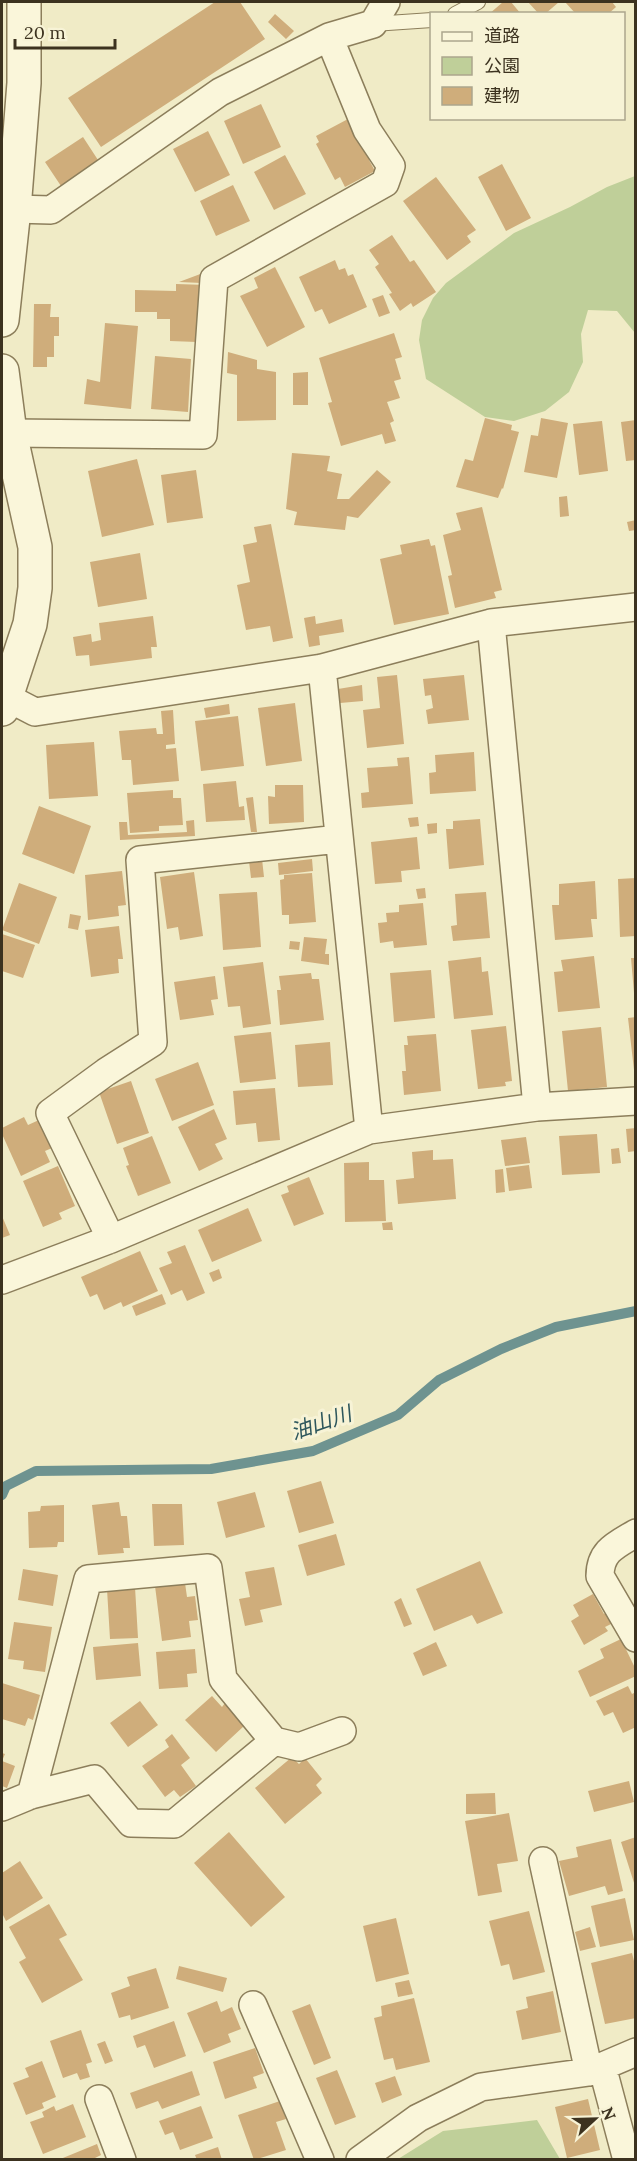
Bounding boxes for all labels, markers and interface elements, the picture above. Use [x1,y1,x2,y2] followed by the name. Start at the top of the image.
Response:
[15,12,116,50] scale bar
[430,12,625,120] legend
[24,21,66,44] text: 20 m
[484,24,520,47] text: 道路
[484,54,520,77] text: 公園
[484,84,520,107] text: 建物
[287,1399,357,1446] water label: 油山川
[565,2089,625,2149] north arrow
[597,2104,620,2123] text: N

